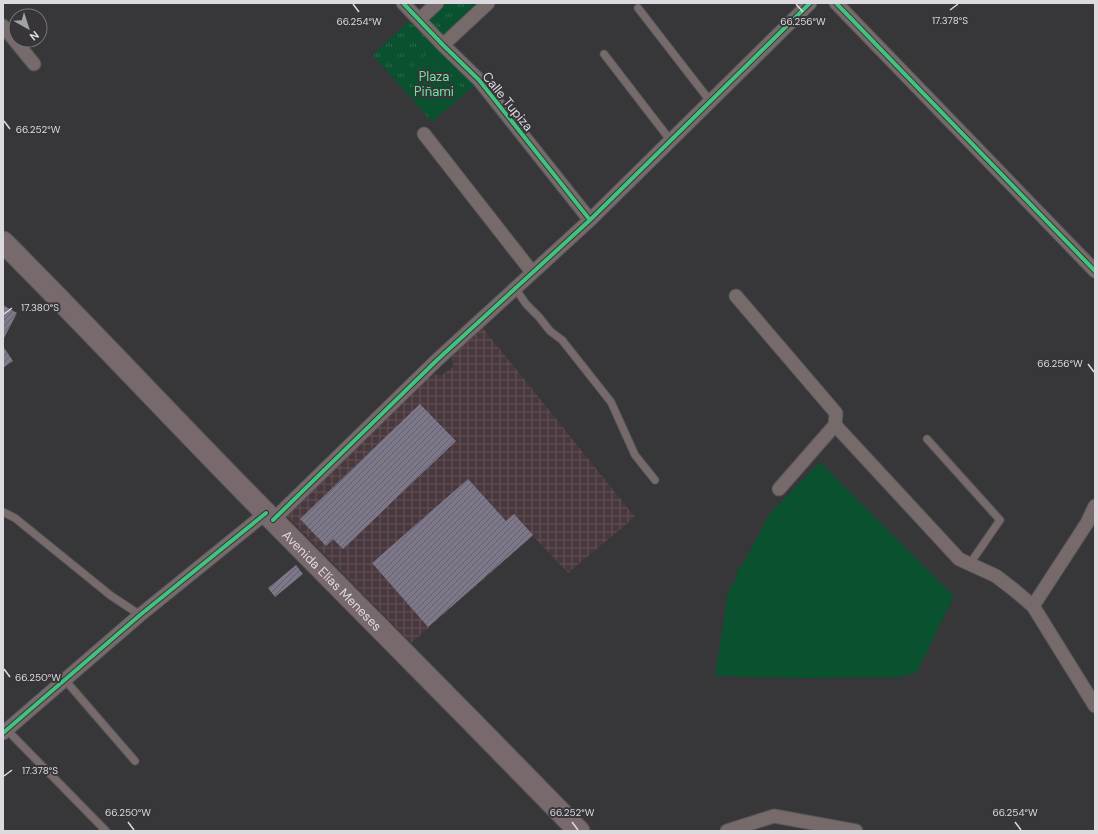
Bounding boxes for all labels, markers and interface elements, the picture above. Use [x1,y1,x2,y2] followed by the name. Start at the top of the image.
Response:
[8,8,48,48] north arrow
[932,14,968,27] text: 17.378°S
[336,15,382,28] text: 66.254°W
[780,15,826,28] text: 66.256°W
[27,28,42,44] text: N
[414,68,454,100] park label: Plaza Piñami
[479,68,537,134] street label: Calle Tupiza
[16,123,61,136] text: 66.252°W
[21,301,59,314] text: 17.380°S
[1037,357,1083,370] text: 66.256°W
[278,527,385,635] street label: Avenida Elías Meneses
[15,671,61,684] text: 66.250°W
[22,764,58,777] text: 17.378°S
[105,806,151,819] text: 66.250°W
[550,806,595,819] text: 66.252°W
[992,806,1038,819] text: 66.254°W

